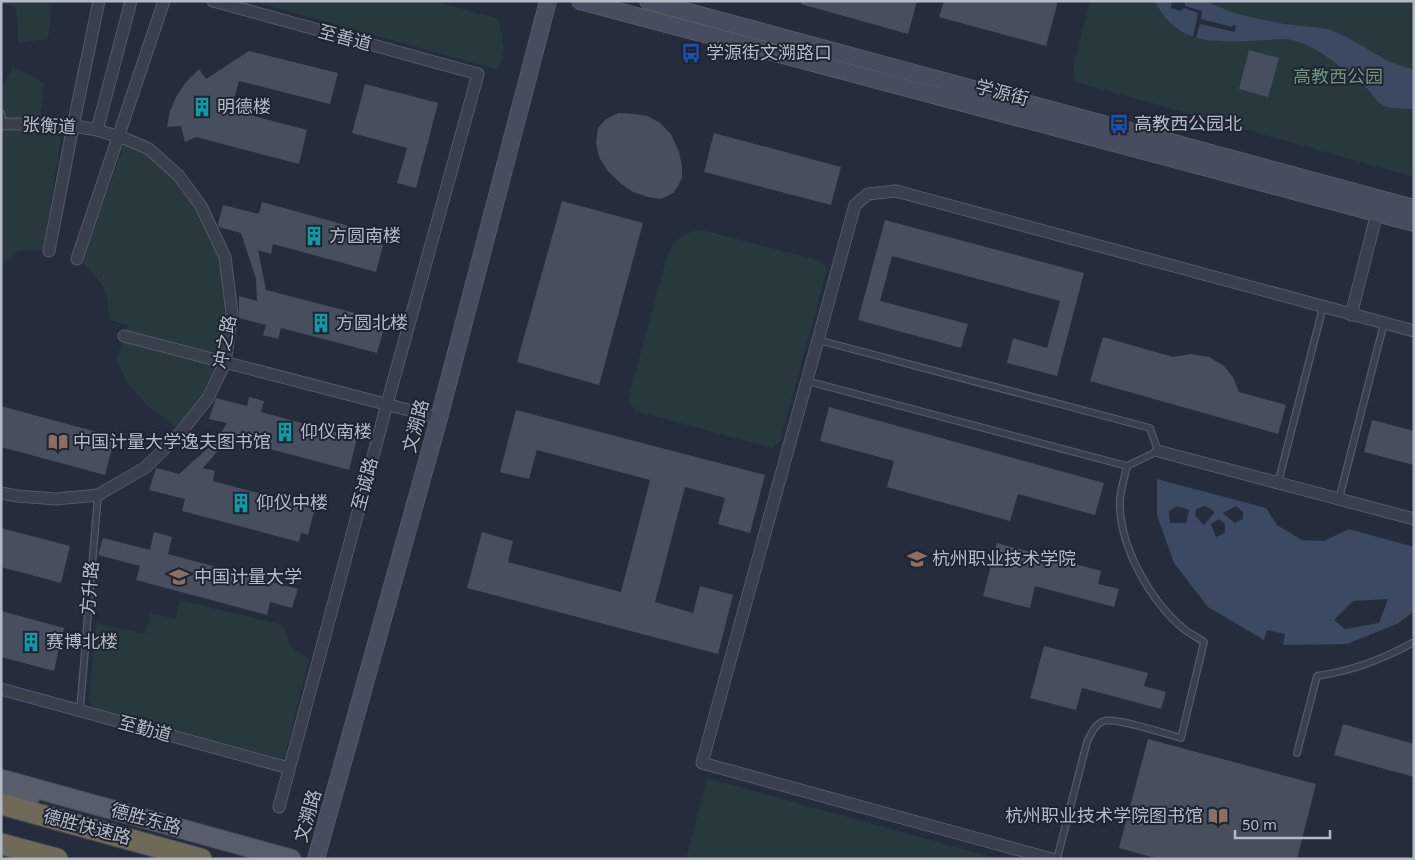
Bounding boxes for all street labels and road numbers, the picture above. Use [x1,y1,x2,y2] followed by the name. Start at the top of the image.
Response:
[316,18,374,56] street label: 至善道
[973,73,1031,111] street label: 学源街
[21,112,77,138] street label: 张衡道
[207,313,241,371] street label: 冲之路
[396,397,434,455] street label: 文溯路
[345,455,383,513] street label: 至诚路
[75,560,103,616] street label: 方升路
[116,709,174,747] street label: 至勤道
[288,786,326,845] street label: 文溯路
[108,797,184,839] street label: 德胜东路
[41,803,134,849] street label: 德胜快速路

